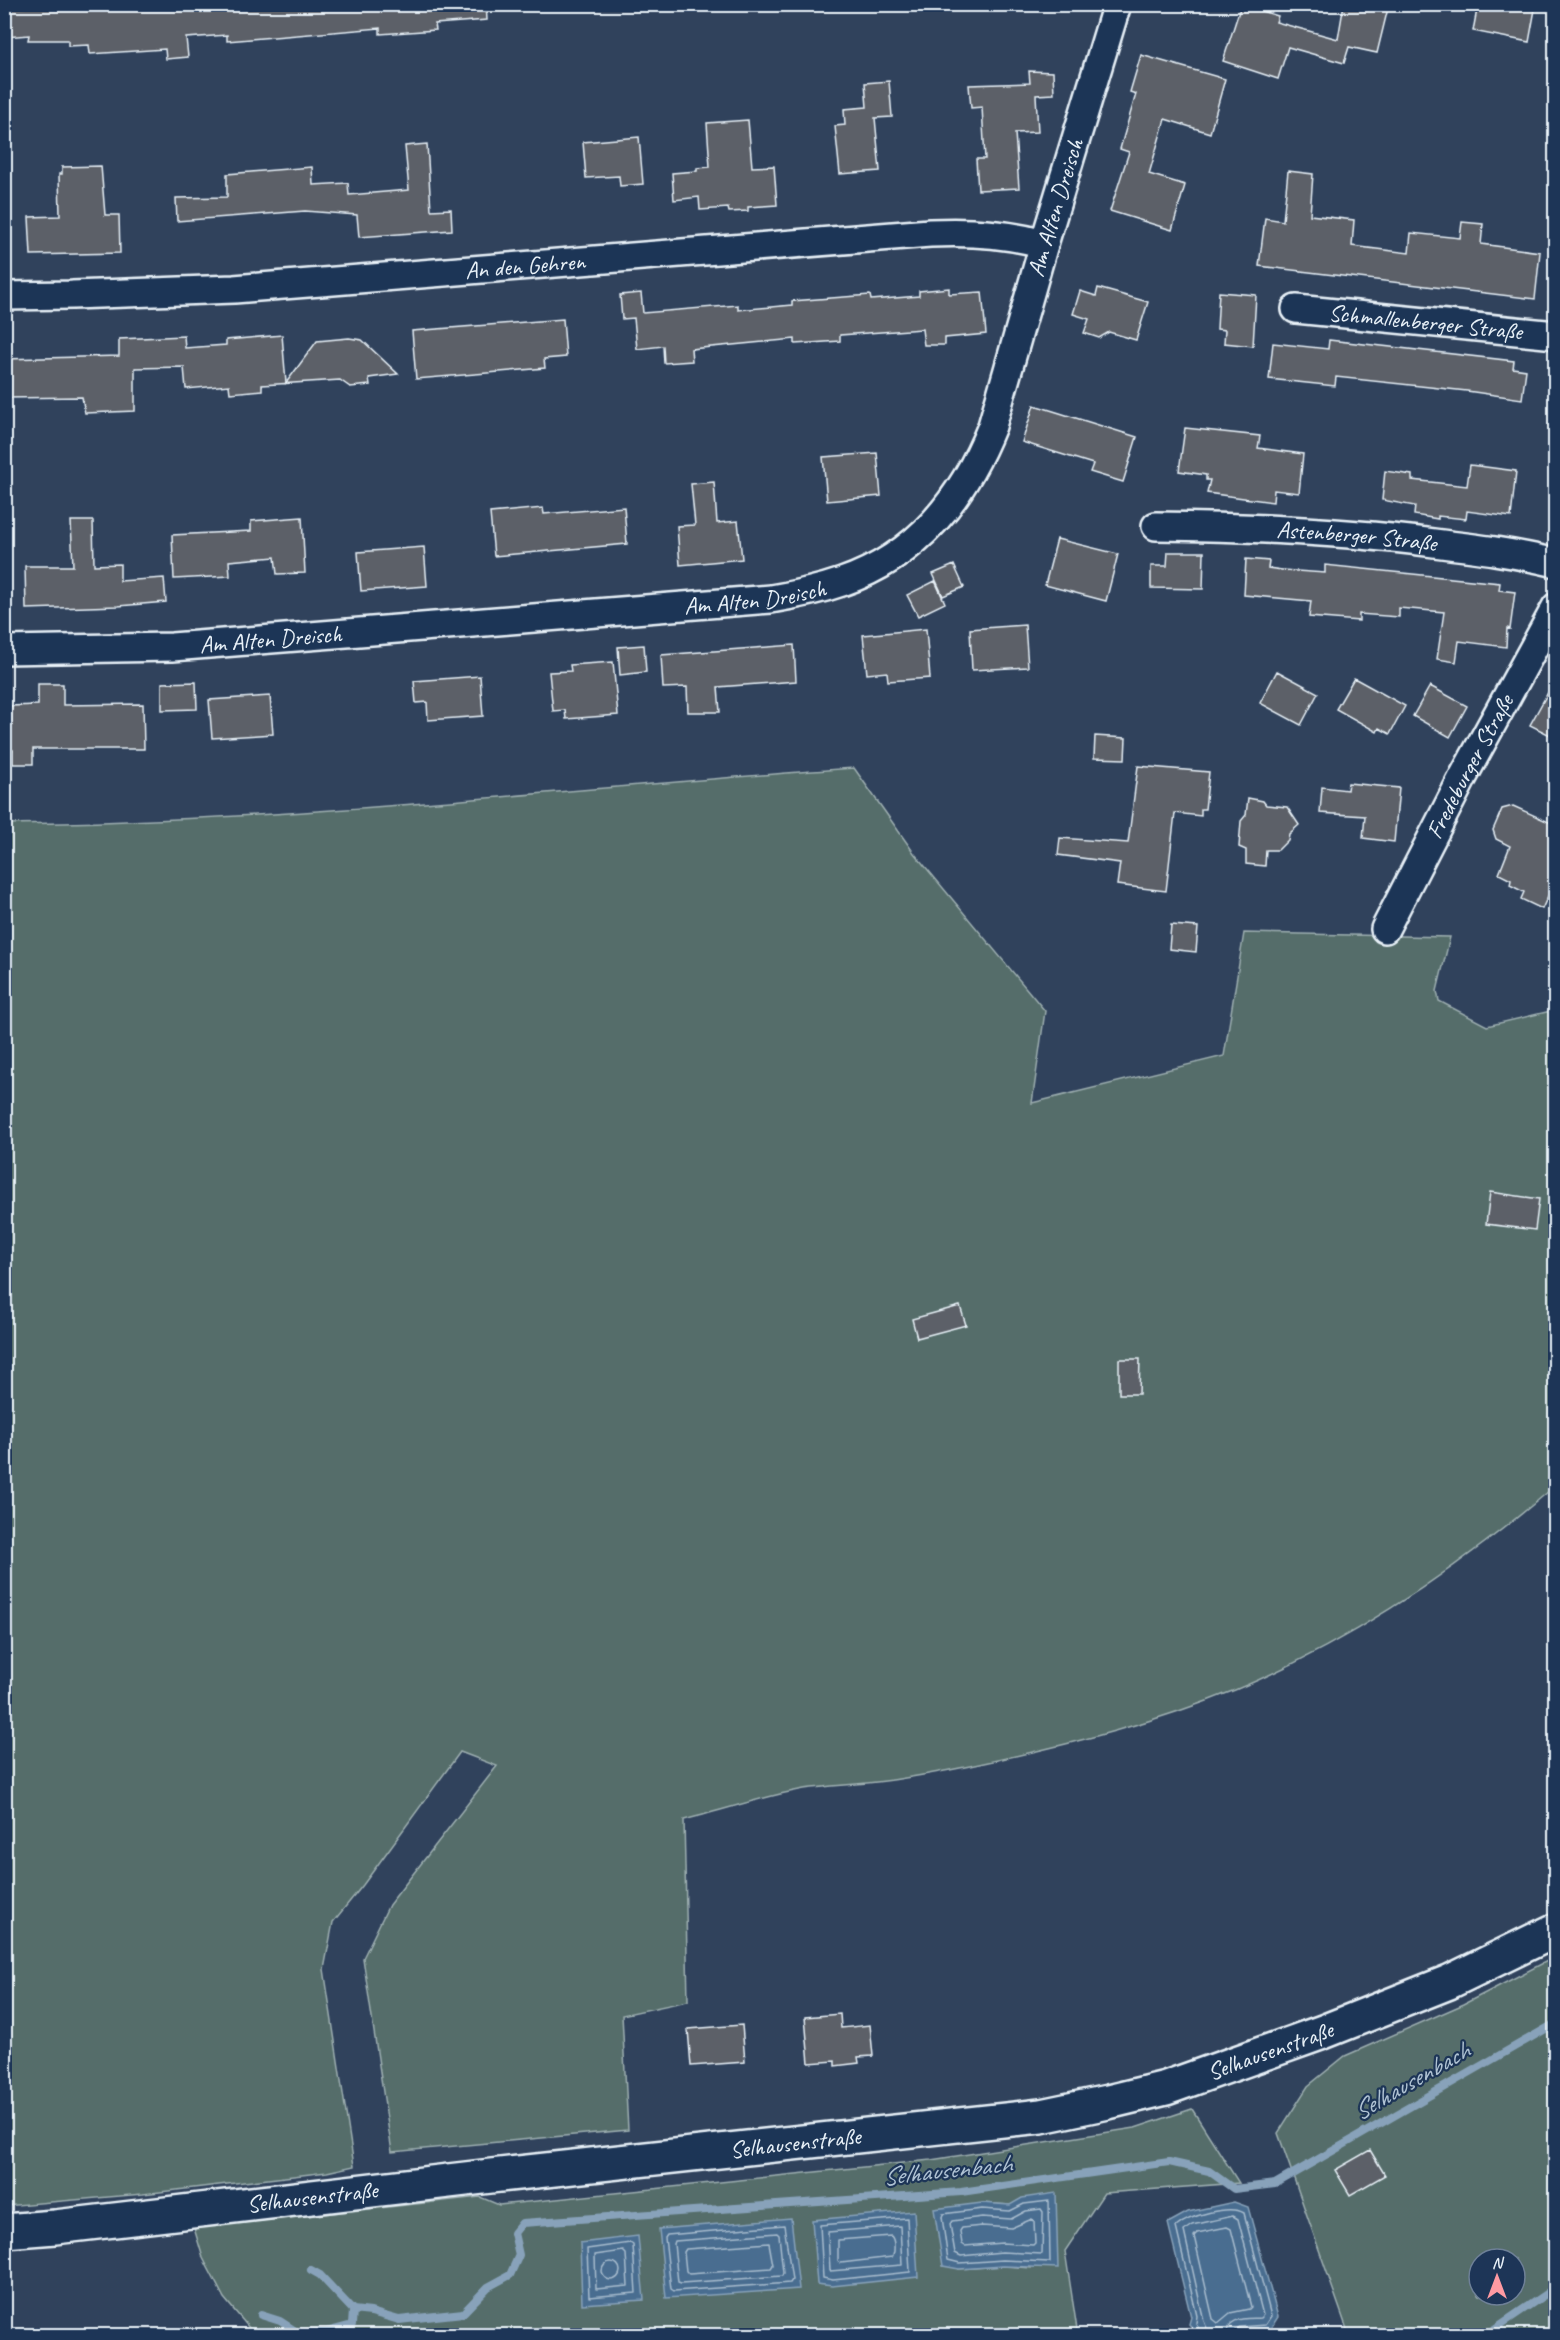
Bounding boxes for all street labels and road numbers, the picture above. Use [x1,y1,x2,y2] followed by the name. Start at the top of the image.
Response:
[1020,134,1090,280] street label: Am Alten Dreisch
[464,246,587,285] street label: An den Gehren
[1327,297,1526,347] street label: Schmallenberger Straße
[1276,514,1441,558] street label: Astenberger Straße
[683,573,830,621] street label: Am Alten Dreisch
[199,618,344,660] street label: Am Alten Dreisch
[1419,688,1521,844] street label: Fredeburger Straße
[1203,2014,1339,2087] street label: Selhausenstraße
[728,2121,864,2165] street label: Selhausenstraße
[245,2174,381,2219] street label: Selhausenstraße

